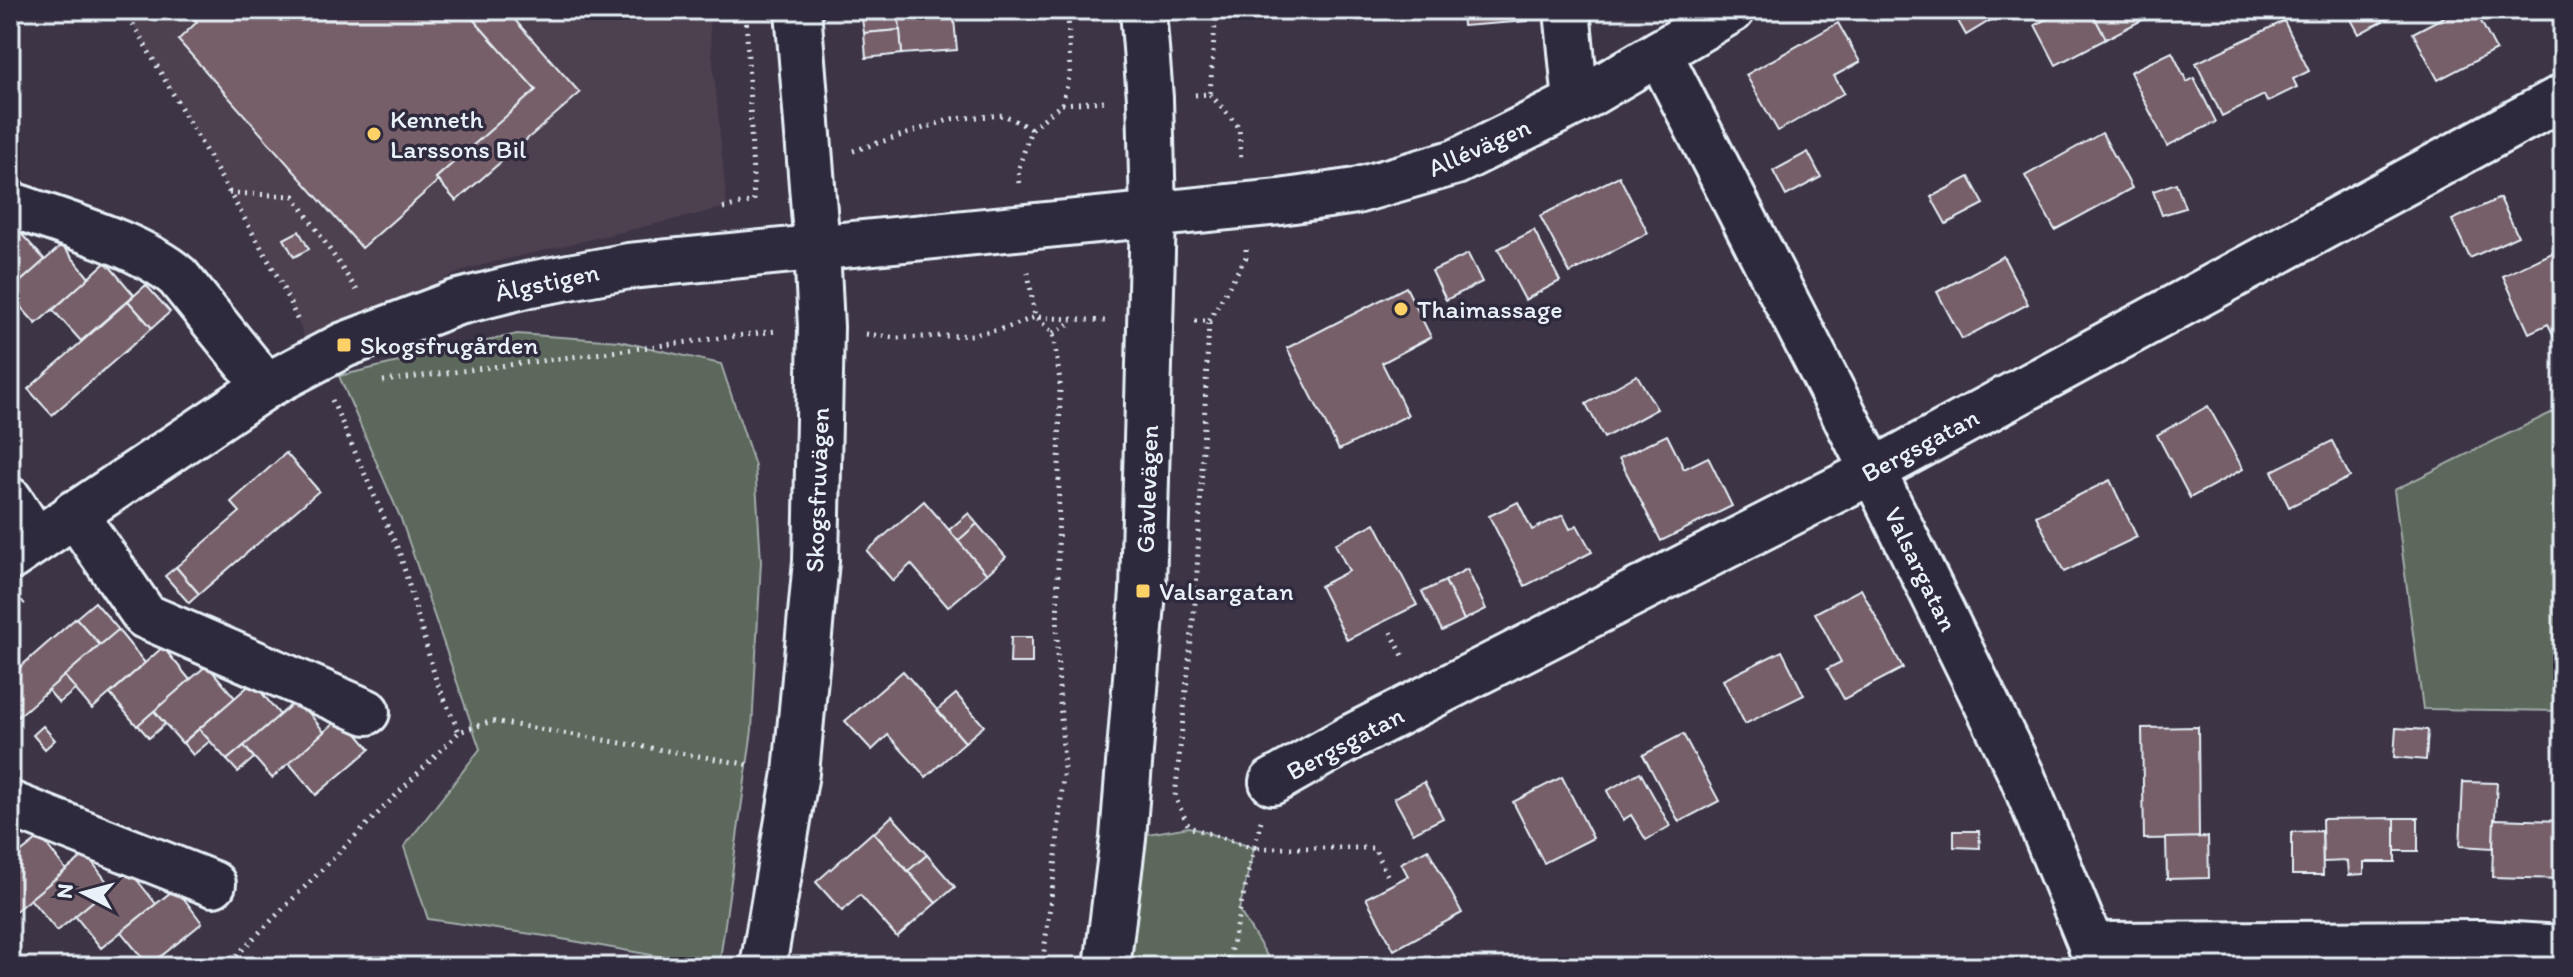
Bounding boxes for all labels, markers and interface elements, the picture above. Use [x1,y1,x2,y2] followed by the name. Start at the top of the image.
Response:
[390,103,526,165] place label: Kenneth Larssons Bil
[1423,110,1535,184] street label: Allévägen
[365,125,383,143] marker: Kenneth Larssons Bil
[492,255,602,309] street label: Älgstigen
[1417,293,1563,325] place label: Thaimassage
[1392,300,1410,318] marker: Thaimassage
[360,329,539,361] place label: Skogsfrugården
[335,336,353,354] marker: Skogsfrugården
[1856,401,1984,489] street label: Bergsgatan
[798,407,836,573] street label: Skogsfruvägen
[1129,424,1165,554] street label: Gävlevägen
[1877,501,1965,637] street label: Valsargatan
[1159,575,1294,607] place label: Valsargatan
[1134,582,1152,600] marker: Valsargatan
[1281,699,1409,787] street label: Bergsgatan
[44,853,124,933] north arrow
[50,882,79,900] text: N

